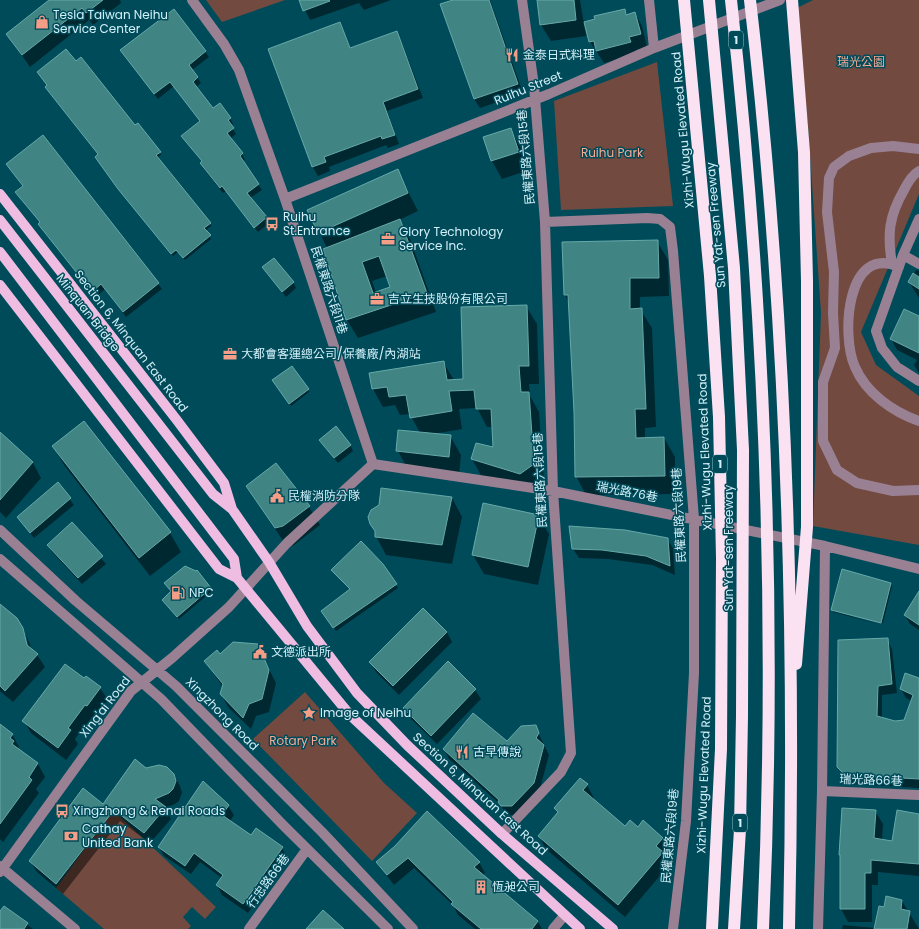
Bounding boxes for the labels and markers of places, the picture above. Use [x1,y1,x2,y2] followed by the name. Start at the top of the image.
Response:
[53,6,168,37] place label: Tesla Taiwan Neihu Service Center
[34,14,50,30] shop icon: Tesla Taiwan Neihu Service Center
[523,46,595,63] place label: 金泰日式料理
[504,47,520,63] restaurant icon: 金泰日式料理
[283,208,350,239] place label: Ruihu St.Entrance
[264,216,280,232] bus stop icon: Ruihu St.Entrance
[399,223,503,254] place label: Glory Technology Service Inc.
[380,231,396,247] office icon: Glory Technology Service Inc.
[388,290,508,307] place label: 吉立生技股份有限公司
[369,291,385,307] office icon: 吉立生技股份有限公司
[241,345,420,362] place label: 大都會客運總公司/保養廠/內湖站
[222,346,238,362] office icon: 大都會客運總公司/保養廠/內湖站
[288,487,360,504] place label: 民權消防分隊
[269,488,285,504] public building icon: 民權消防分隊
[189,584,214,601] place label: NPC
[170,585,186,601] fuel station icon: NPC
[271,643,331,660] place label: 文德派出所
[252,644,268,660] public building icon: 文德派出所
[320,704,411,721] place label: Image of Neihu
[301,705,317,721] place icon: Image of Neihu
[473,743,521,760] place label: 古早傳說
[454,744,470,760] restaurant icon: 古早傳說
[73,802,225,819] place label: Xingzhong & Renai Roads
[54,803,70,819] bus stop icon: Xingzhong & Renai Roads
[82,820,154,851] place label: Cathay United Bank
[63,828,79,844] bank icon: Cathay United Bank
[492,878,540,895] place label: 恆昶公司
[473,879,489,895] building icon: 恆昶公司

